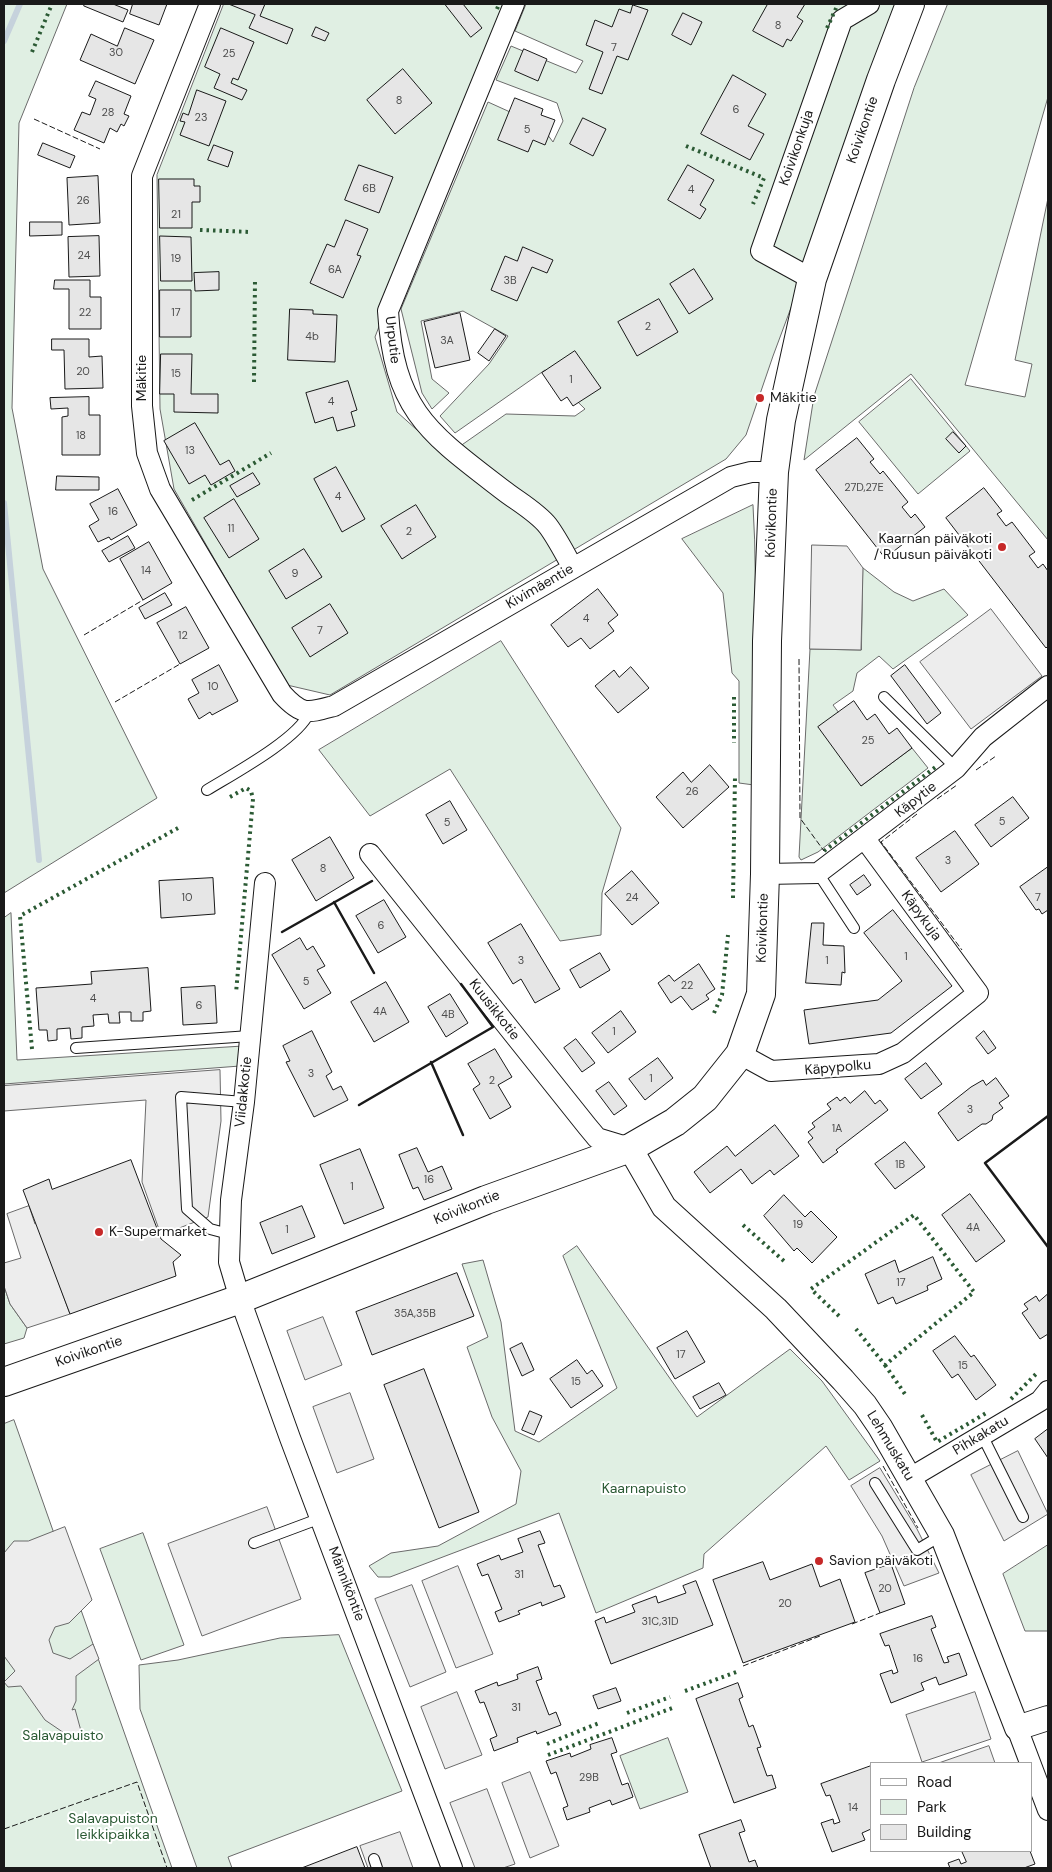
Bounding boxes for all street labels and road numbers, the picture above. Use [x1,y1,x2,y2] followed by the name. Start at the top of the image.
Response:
[844,94,882,166] street label: Koivikontie
[776,108,818,188] street label: Koivikonkuja
[381,315,403,365] street label: Urputie
[134,355,150,401] street label: Mäkitie
[762,488,782,558] street label: Koivikontie
[503,561,577,613] street label: Kivimäentie
[892,779,940,821] street label: Käpytie
[897,888,945,944] street label: Käpykuja
[753,893,773,963] street label: Koivikontie
[465,976,523,1044] street label: Kuusikkotie
[232,1056,256,1128] street label: Viidakkotie
[804,1057,872,1079] street label: Käpypolku
[431,1187,503,1229] street label: Koivikontie
[53,1333,125,1371] street label: Koivikontie
[863,1408,917,1484] street label: Lehmuskatu
[950,1413,1012,1459] street label: Pihkakatu
[324,1544,368,1624] street label: Männiköntie

